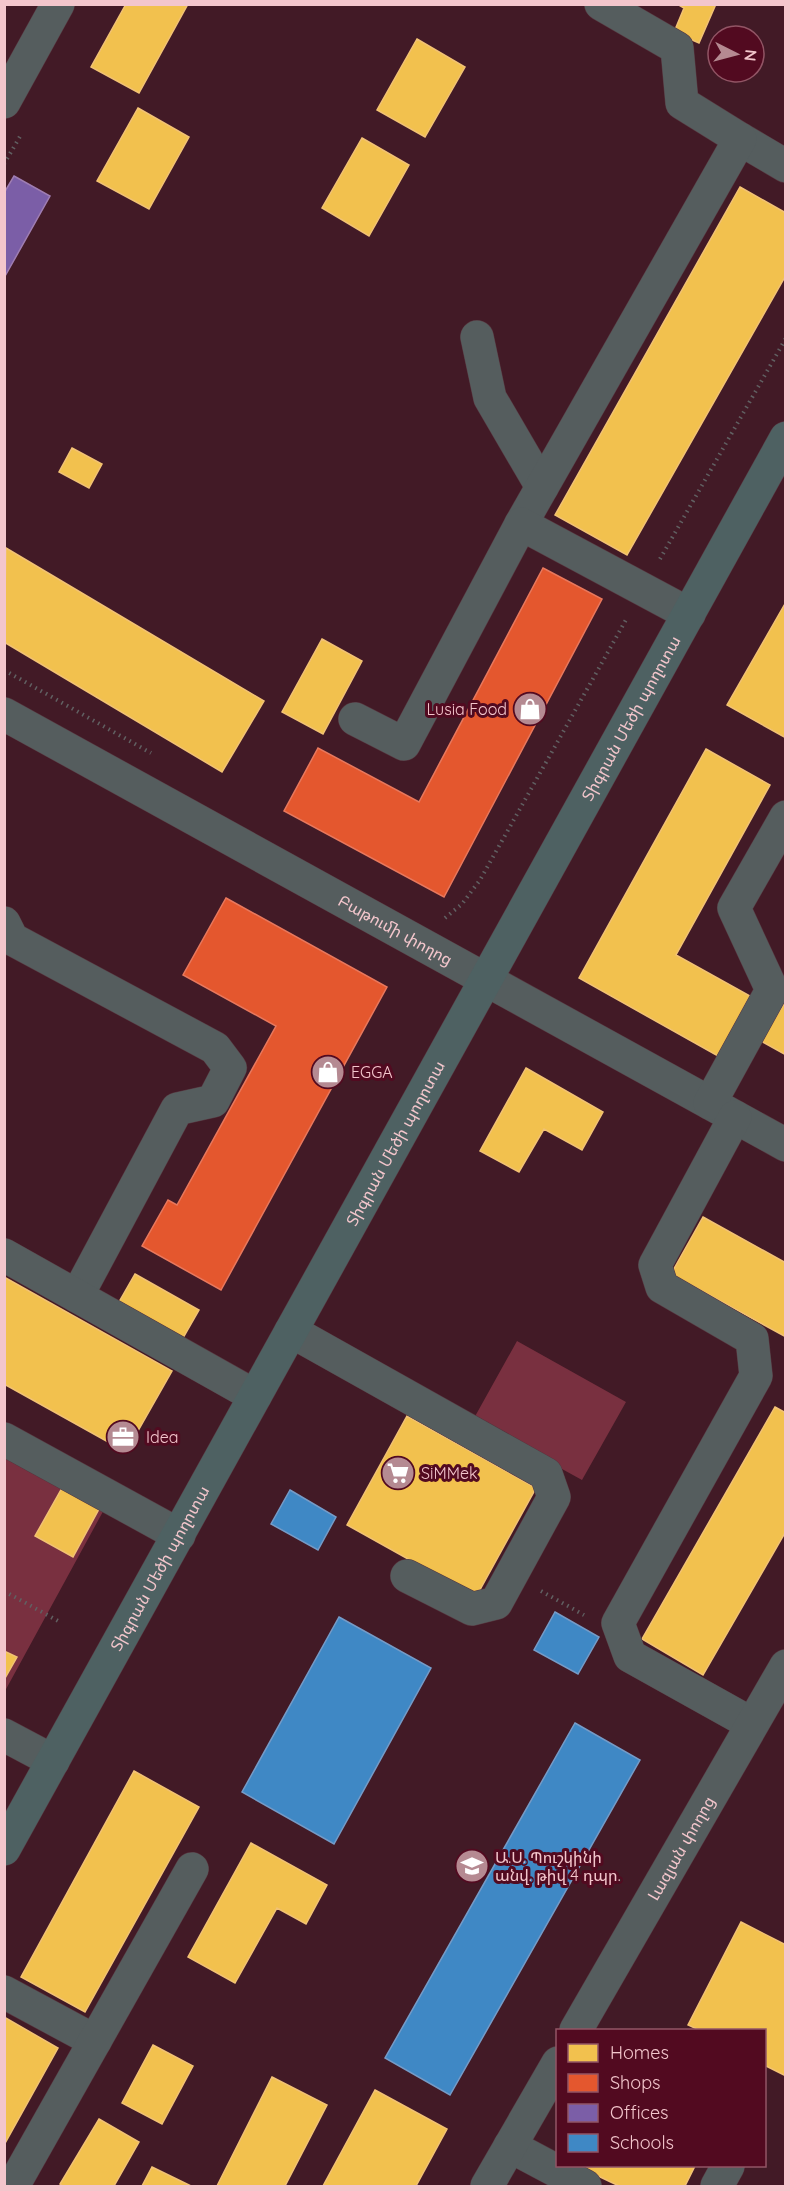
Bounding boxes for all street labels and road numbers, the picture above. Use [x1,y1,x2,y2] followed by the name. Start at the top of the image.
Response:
[577,632,685,804] street label: Տիգրան Մեծի պողոտա
[335,890,456,969] street label: Բաթումի փողոց
[341,1057,449,1229] street label: Տիգրան Մեծի պողոտա
[106,1482,213,1654] street label: Տիգրան Մեծի պողոտա
[643,1792,719,1904] street label: Լազյան փողոց

